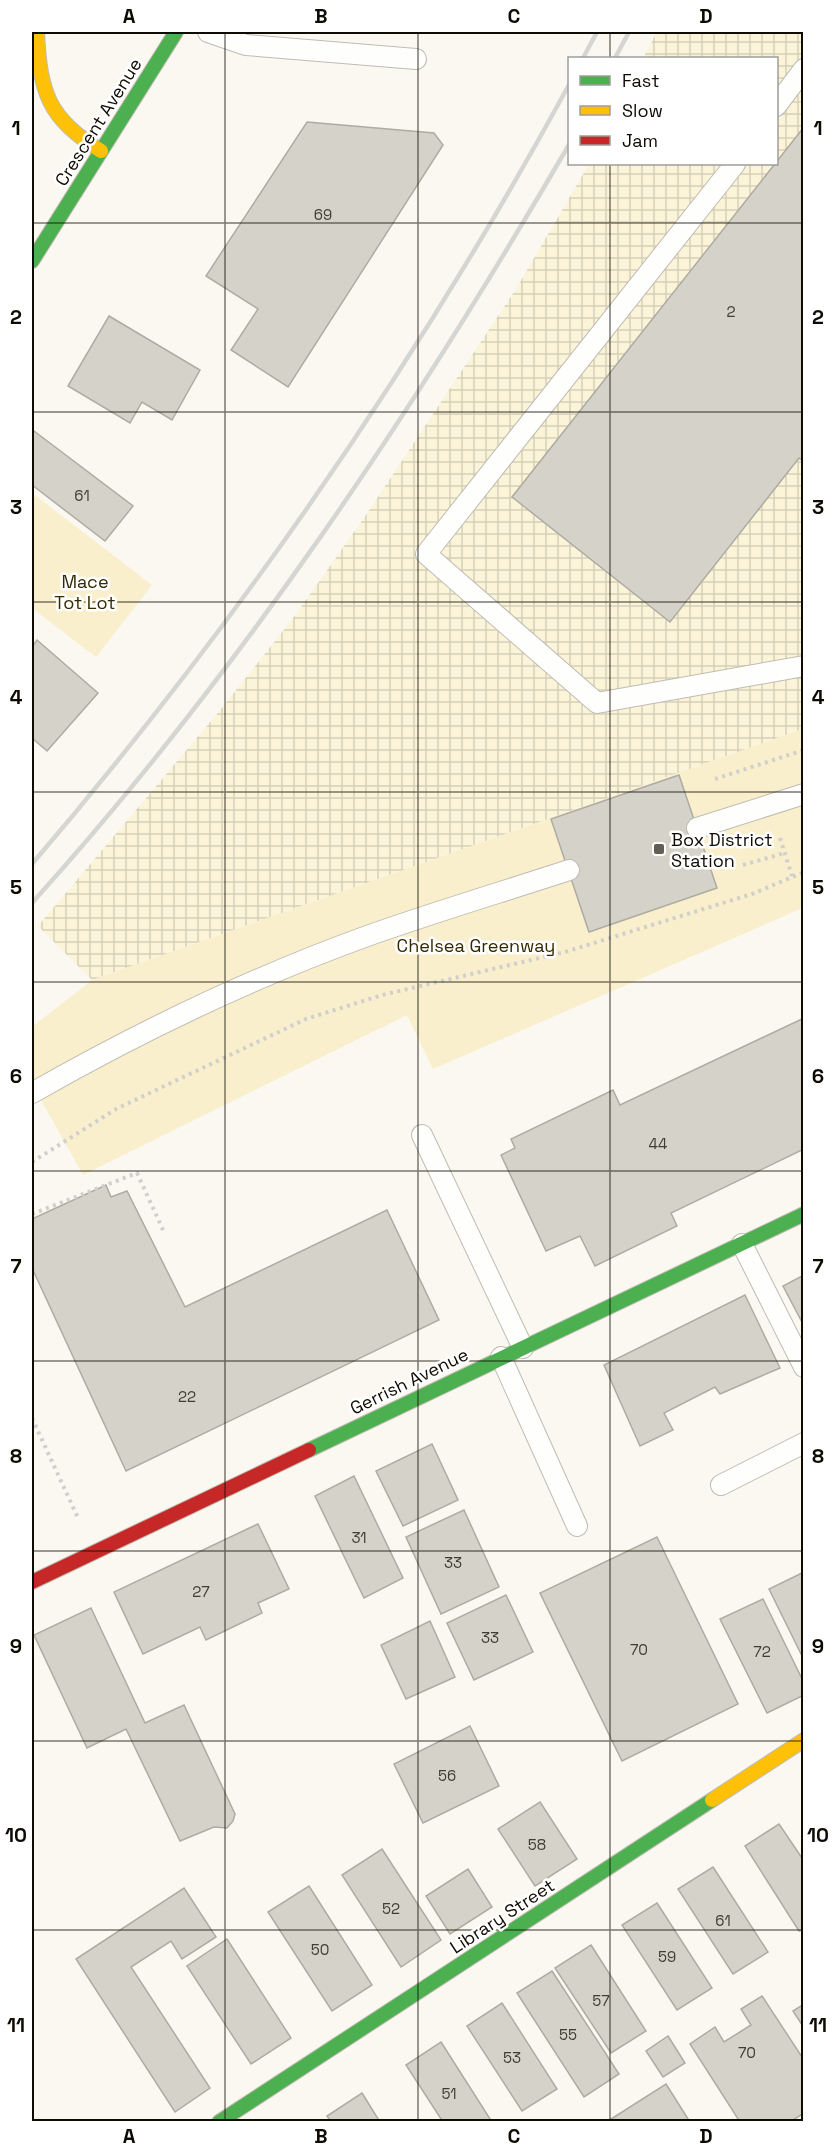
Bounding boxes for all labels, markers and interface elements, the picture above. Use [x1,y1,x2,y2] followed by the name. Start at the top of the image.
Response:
[123,3,136,29] text: A
[314,3,328,29] text: B
[508,3,521,29] text: C
[699,3,713,29] text: D
[49,54,147,190] street label: Crescent Avenue
[568,57,778,165] legend
[622,69,659,92] text: Fast
[622,99,663,122] text: Slow
[11,115,21,141] text: 1
[813,115,823,141] text: 1
[622,129,658,152] text: Jam
[314,205,332,224] house number: 69
[726,302,736,321] house number: 2
[10,304,22,330] text: 2
[812,304,824,330] text: 2
[74,486,90,505] house number: 61
[10,494,22,520] text: 3
[812,494,824,520] text: 3
[54,570,116,614] park label: Mace Tot Lot
[10,684,23,710] text: 4
[812,684,825,710] text: 4
[671,828,773,872] place label: Box District Station
[652,842,666,856] marker: Box District Station
[10,874,22,900] text: 5
[812,874,824,900] text: 5
[397,934,555,957] park label: Chelsea Greenway
[10,1063,22,1089] text: 6
[812,1063,824,1089] text: 6
[649,1134,667,1153] house number: 44
[10,1253,22,1279] text: 7
[812,1253,824,1279] text: 7
[346,1342,472,1420] street label: Gerrish Avenue
[178,1387,196,1406] house number: 22
[10,1443,22,1469] text: 8
[812,1443,824,1469] text: 8
[351,1528,367,1547] house number: 31
[444,1553,462,1572] house number: 33
[192,1582,210,1601] house number: 27
[481,1628,499,1647] house number: 33
[10,1633,22,1659] text: 9
[812,1633,824,1659] text: 9
[630,1640,648,1659] house number: 70
[753,1642,771,1661] house number: 72
[438,1766,456,1785] house number: 56
[5,1822,27,1848] text: 10
[807,1822,829,1848] text: 10
[528,1835,546,1854] house number: 58
[445,1874,559,1958] street label: Library Street
[382,1899,400,1918] house number: 52
[715,1911,731,1930] house number: 61
[311,1940,329,1959] house number: 50
[658,1947,676,1966] house number: 59
[592,1991,610,2010] house number: 57
[7,2012,25,2038] text: 11
[809,2012,827,2038] text: 11
[559,2025,577,2044] house number: 55
[738,2043,756,2062] house number: 70
[503,2048,521,2067] house number: 53
[441,2084,457,2103] house number: 51
[123,2123,136,2149] text: A
[314,2123,328,2149] text: B
[508,2123,521,2149] text: C
[699,2123,713,2149] text: D

